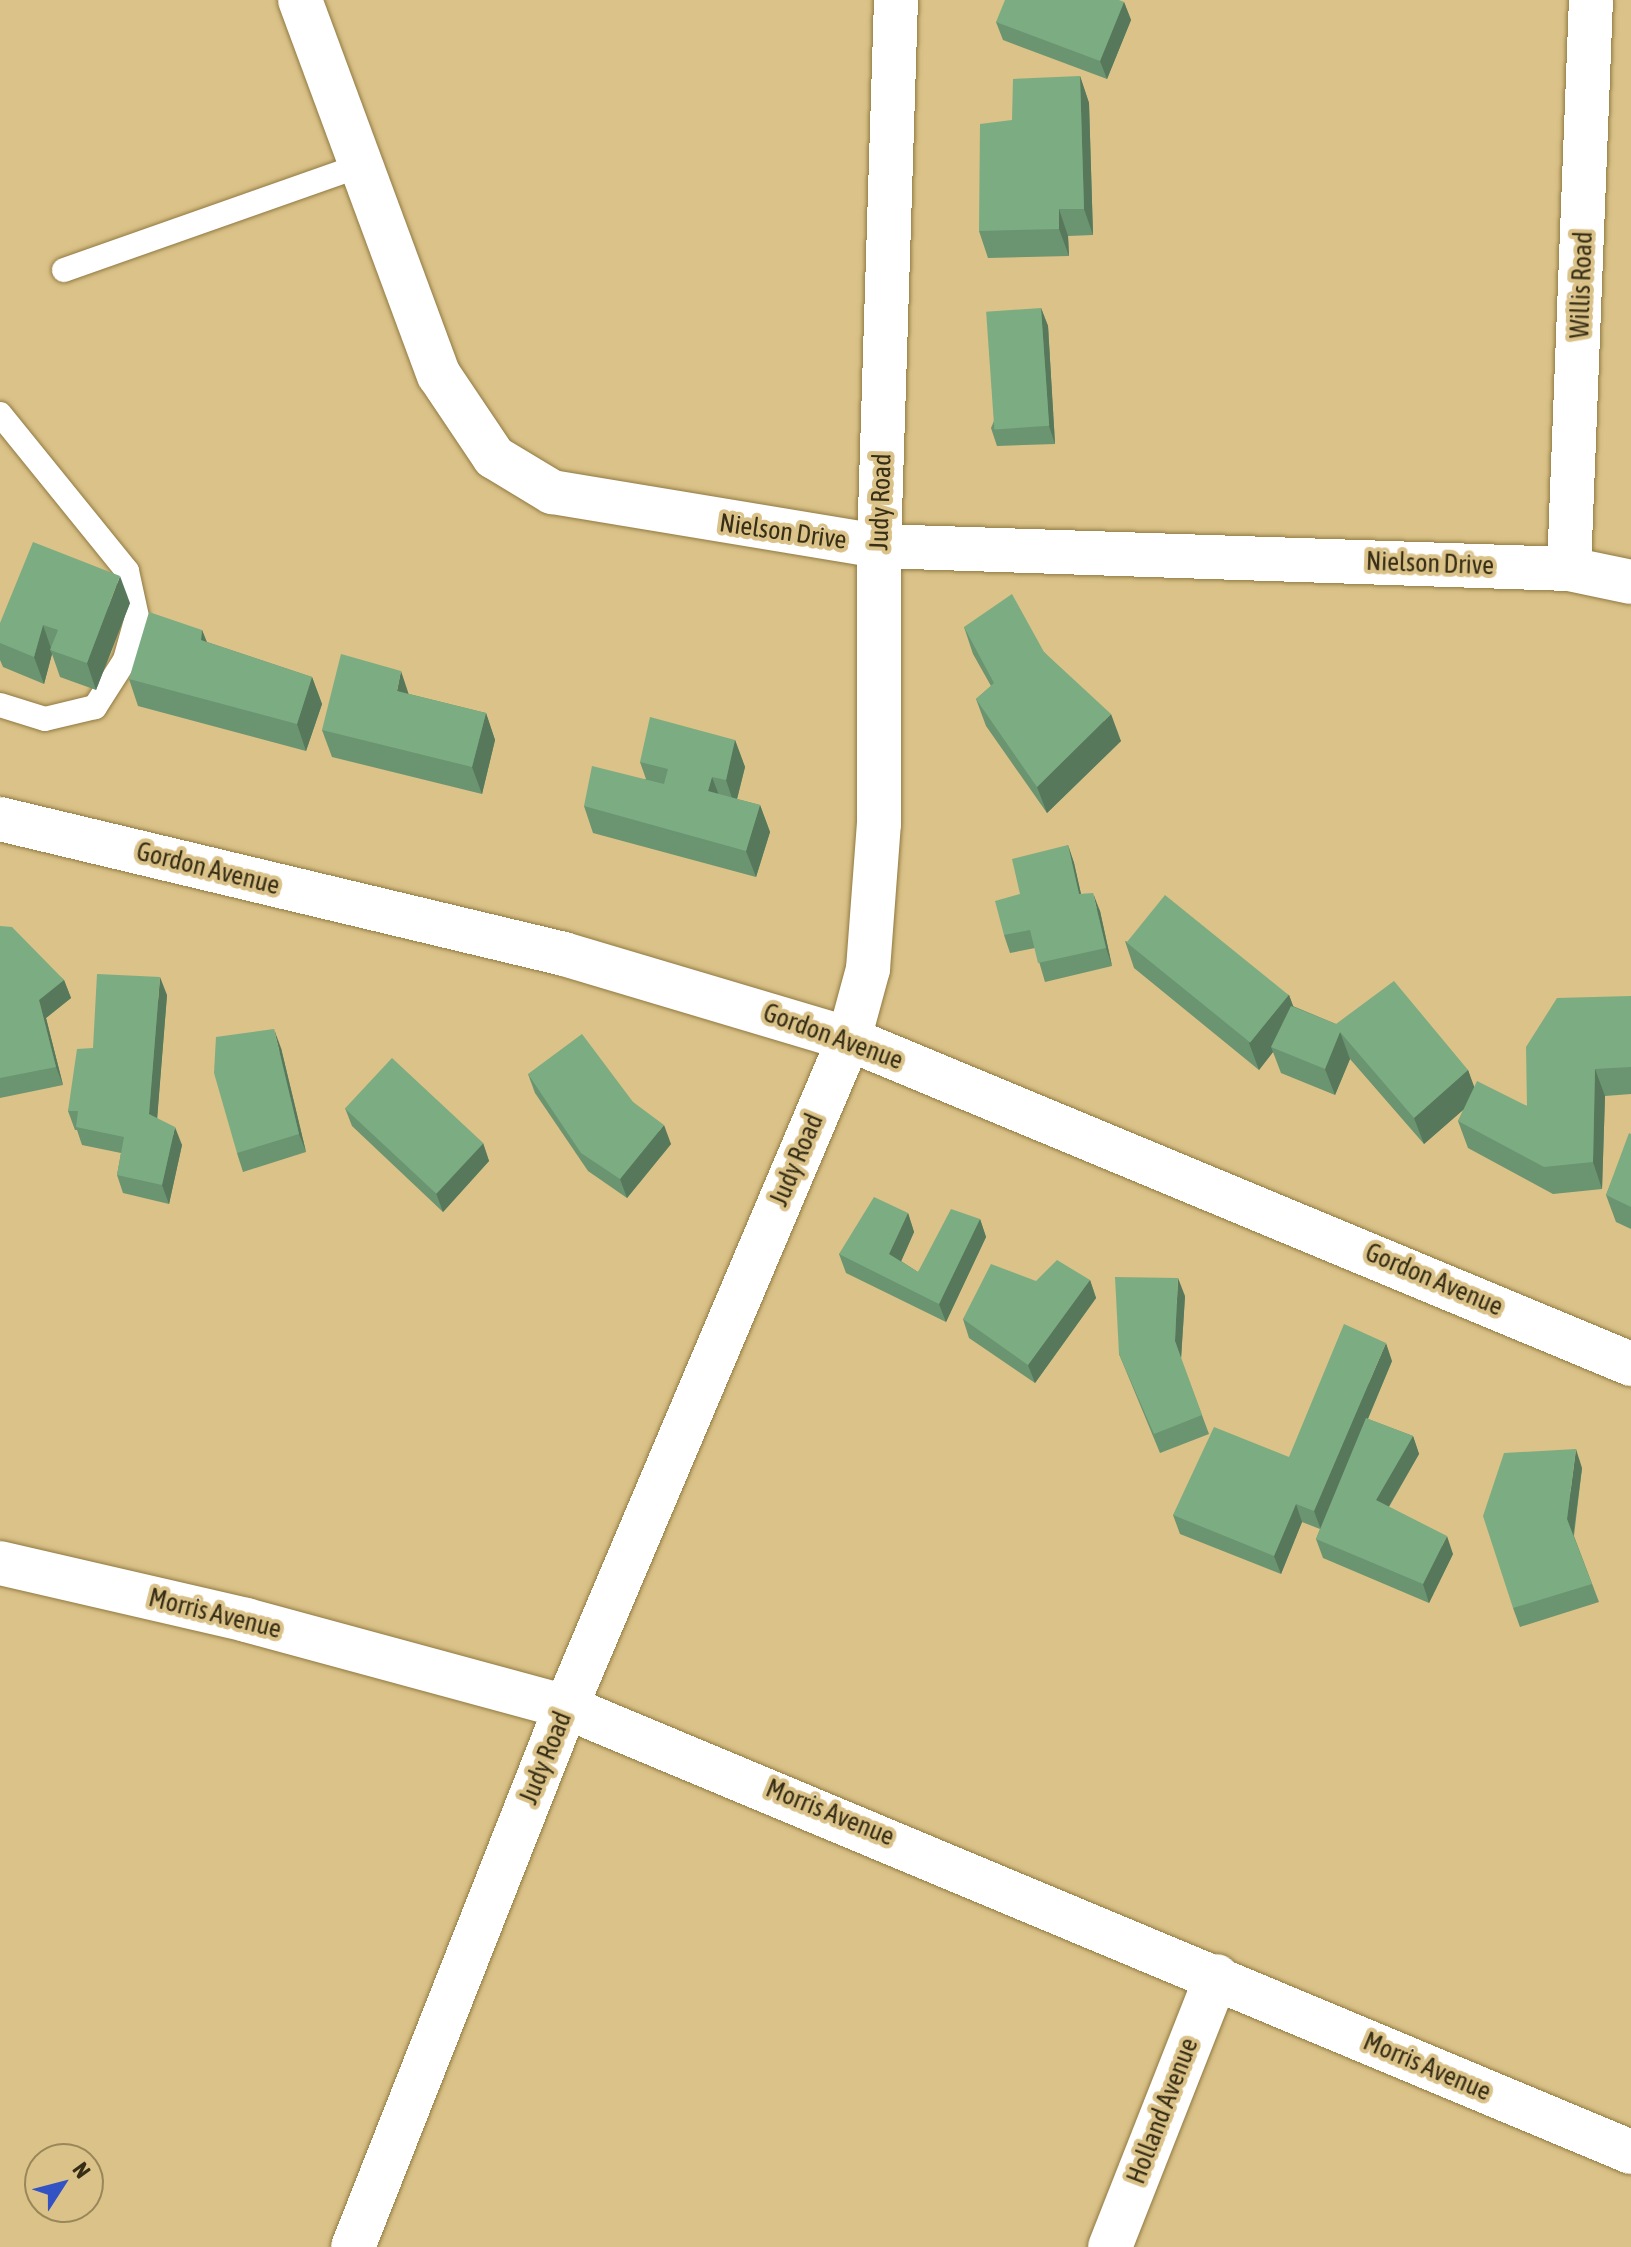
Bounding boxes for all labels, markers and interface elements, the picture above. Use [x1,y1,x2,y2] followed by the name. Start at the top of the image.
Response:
[1565,231,1599,339] street label: Willis Road
[864,453,898,551] street label: Judy Road
[717,508,849,556] street label: Nielson Drive
[1365,546,1495,582] street label: Nielson Drive
[133,836,283,902] street label: Gordon Avenue
[759,997,907,1077] street label: Gordon Avenue
[764,1109,830,1211] street label: Judy Road
[1361,1237,1507,1323] street label: Gordon Avenue
[145,1582,285,1646] street label: Morris Avenue
[513,1707,579,1809] street label: Judy Road
[761,1773,899,1853] street label: Morris Avenue
[1358,2026,1496,2108] street label: Morris Avenue
[1121,2034,1205,2188] street label: Holland Avenue
[24,2143,104,2223] north arrow
[67,2157,96,2183] text: N

